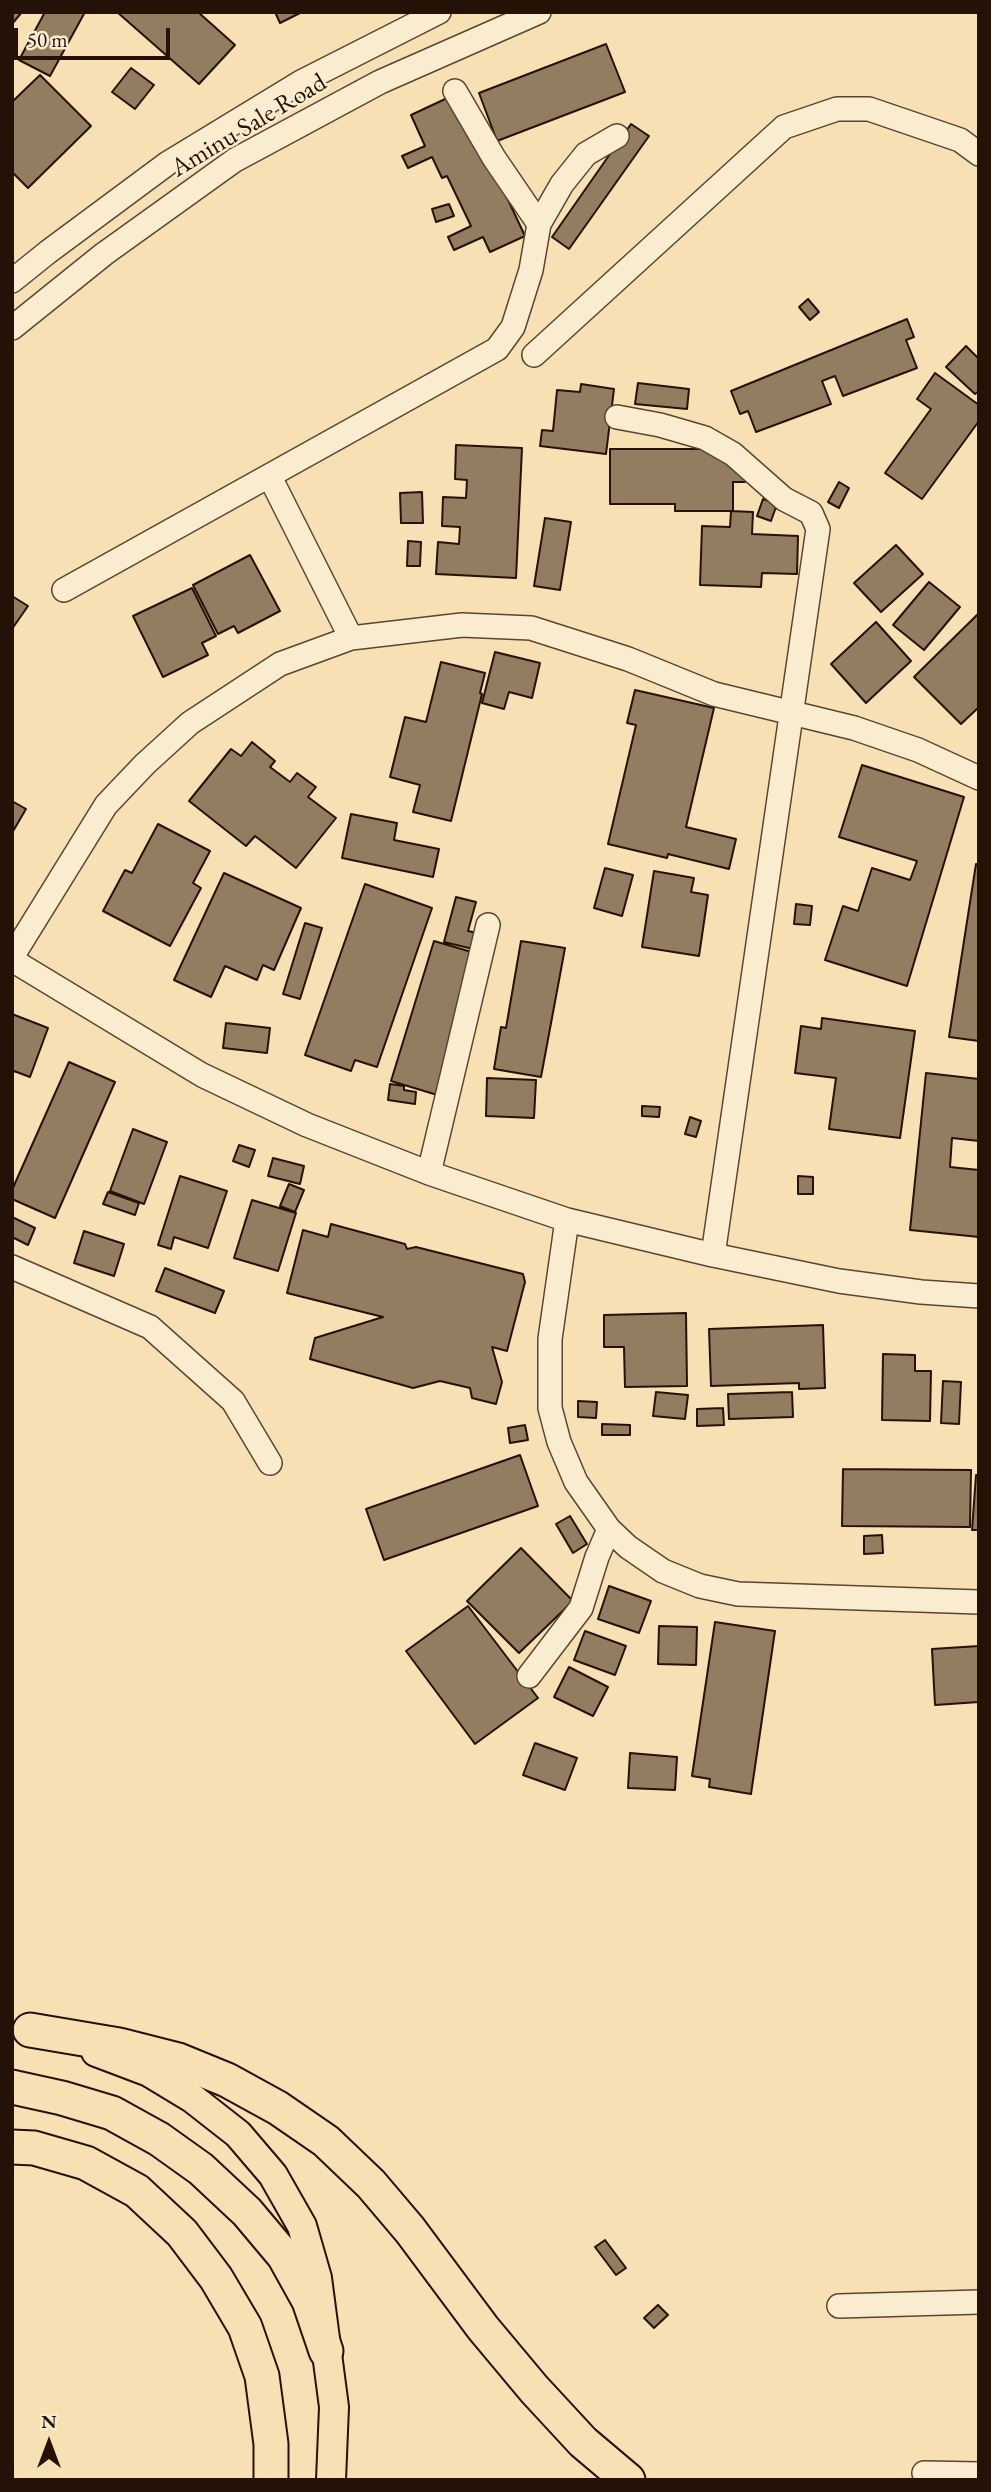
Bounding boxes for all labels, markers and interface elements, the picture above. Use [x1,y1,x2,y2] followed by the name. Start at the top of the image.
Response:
[18,14,173,58] scale bar
[27,26,68,53] text: 50 m
[166,67,332,185] street label: Aminu Sale Road
[14,2408,84,2478] north arrow
[41,2409,57,2434] text: N

